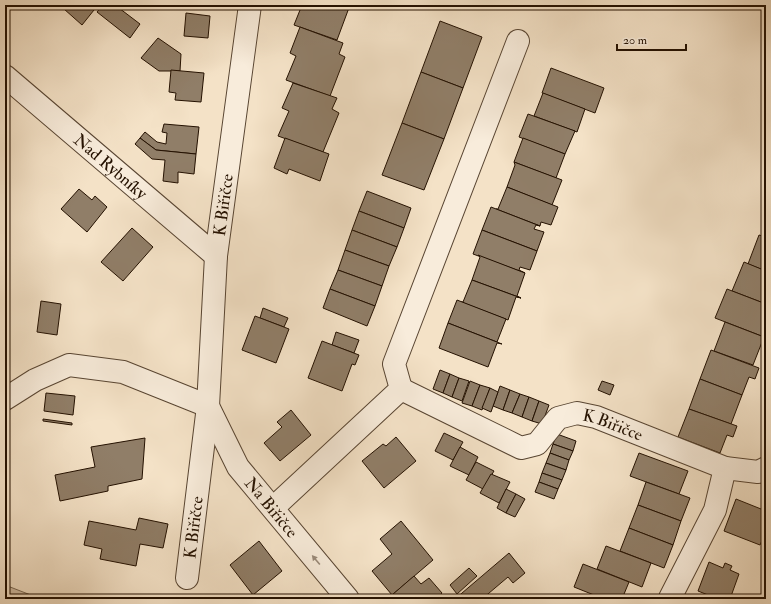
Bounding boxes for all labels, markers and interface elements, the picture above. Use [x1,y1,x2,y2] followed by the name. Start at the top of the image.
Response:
[617,26,686,52] scale bar
[623,33,648,48] text: 20 m
[70,129,152,205] street label: Nad Rybníky
[208,173,238,237] street label: K Biřičce
[581,404,646,445] street label: K Biřičce
[240,473,303,542] street label: Na Biřičce
[179,495,207,560] street label: K Biřičce
[311,555,320,565] one-way arrow

